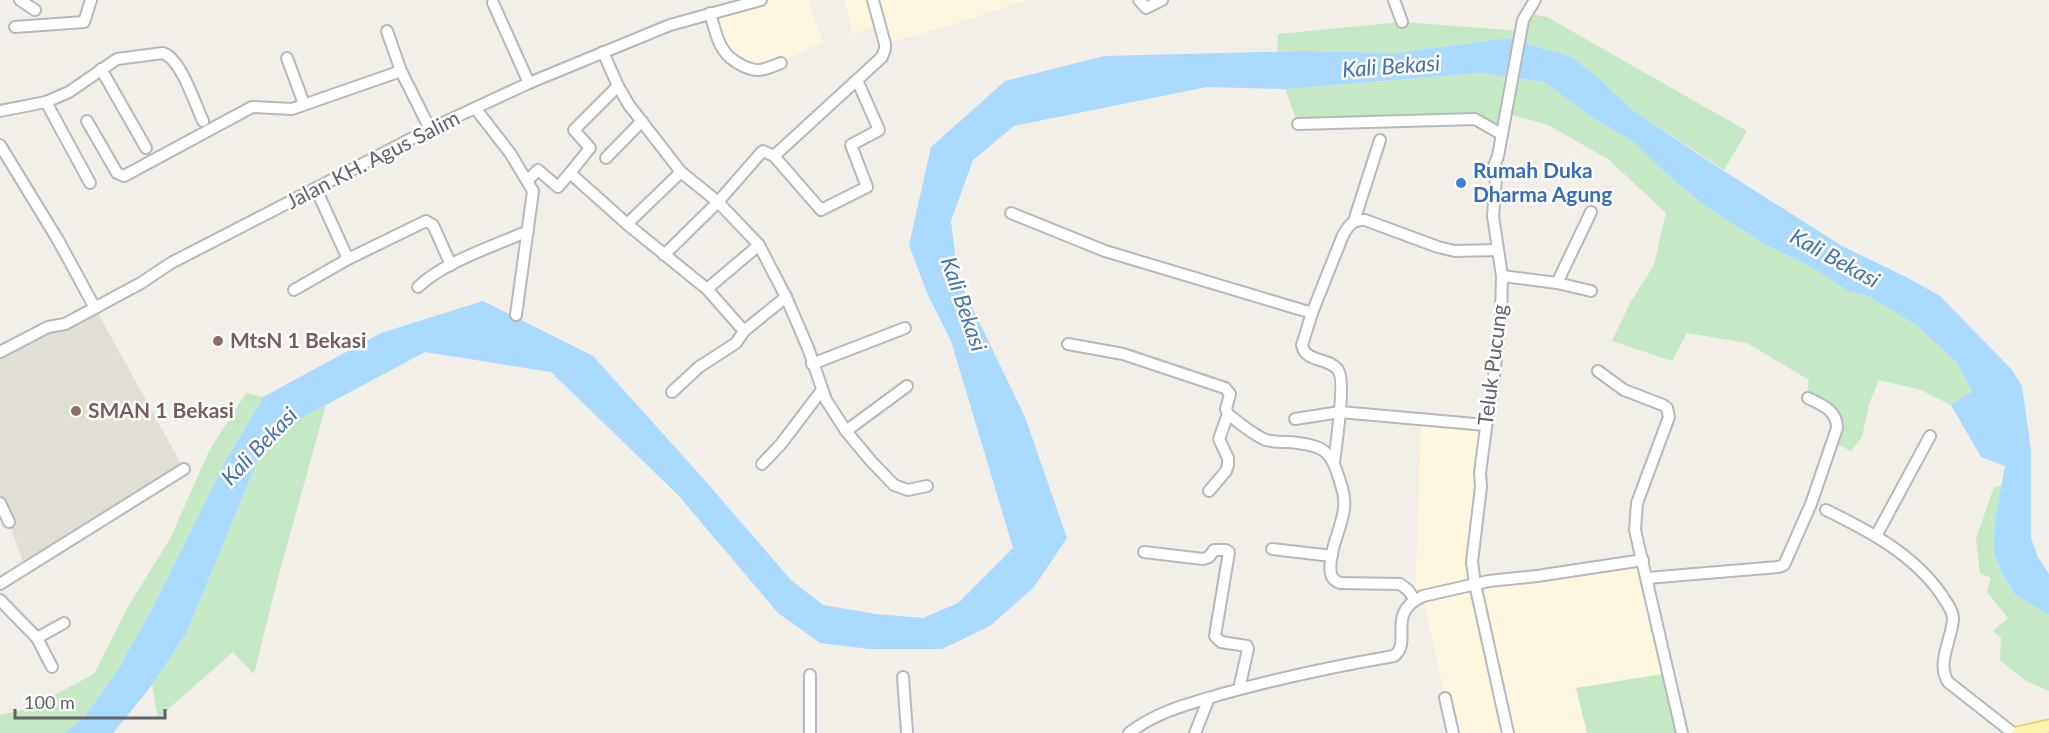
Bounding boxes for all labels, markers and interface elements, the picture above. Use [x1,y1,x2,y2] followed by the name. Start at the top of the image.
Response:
[1341,49,1441,82] water label: Kali Bekasi
[281,104,463,213] street label: Jalan KH. Agus Salim
[1473,157,1612,206] place label: Rumah Duka Dharma Agung
[1454,176,1468,190] marker: Rumah Duka Dharma Agung
[1786,222,1885,293] water label: Kali Bekasi
[936,253,993,355] water label: Kali Bekasi
[1472,303,1511,427] street label: Teluk Pucung
[230,327,366,352] place label: MtsN 1 Bekasi
[211,334,225,348] marker: MtsN 1 Bekasi
[88,397,234,422] place label: SMAN 1 Bekasi
[215,401,302,490] water label: Kali Bekasi
[69,404,83,418] marker: SMAN 1 Bekasi
[15,682,165,720] scale bar
[24,691,75,713] text: 100 m

